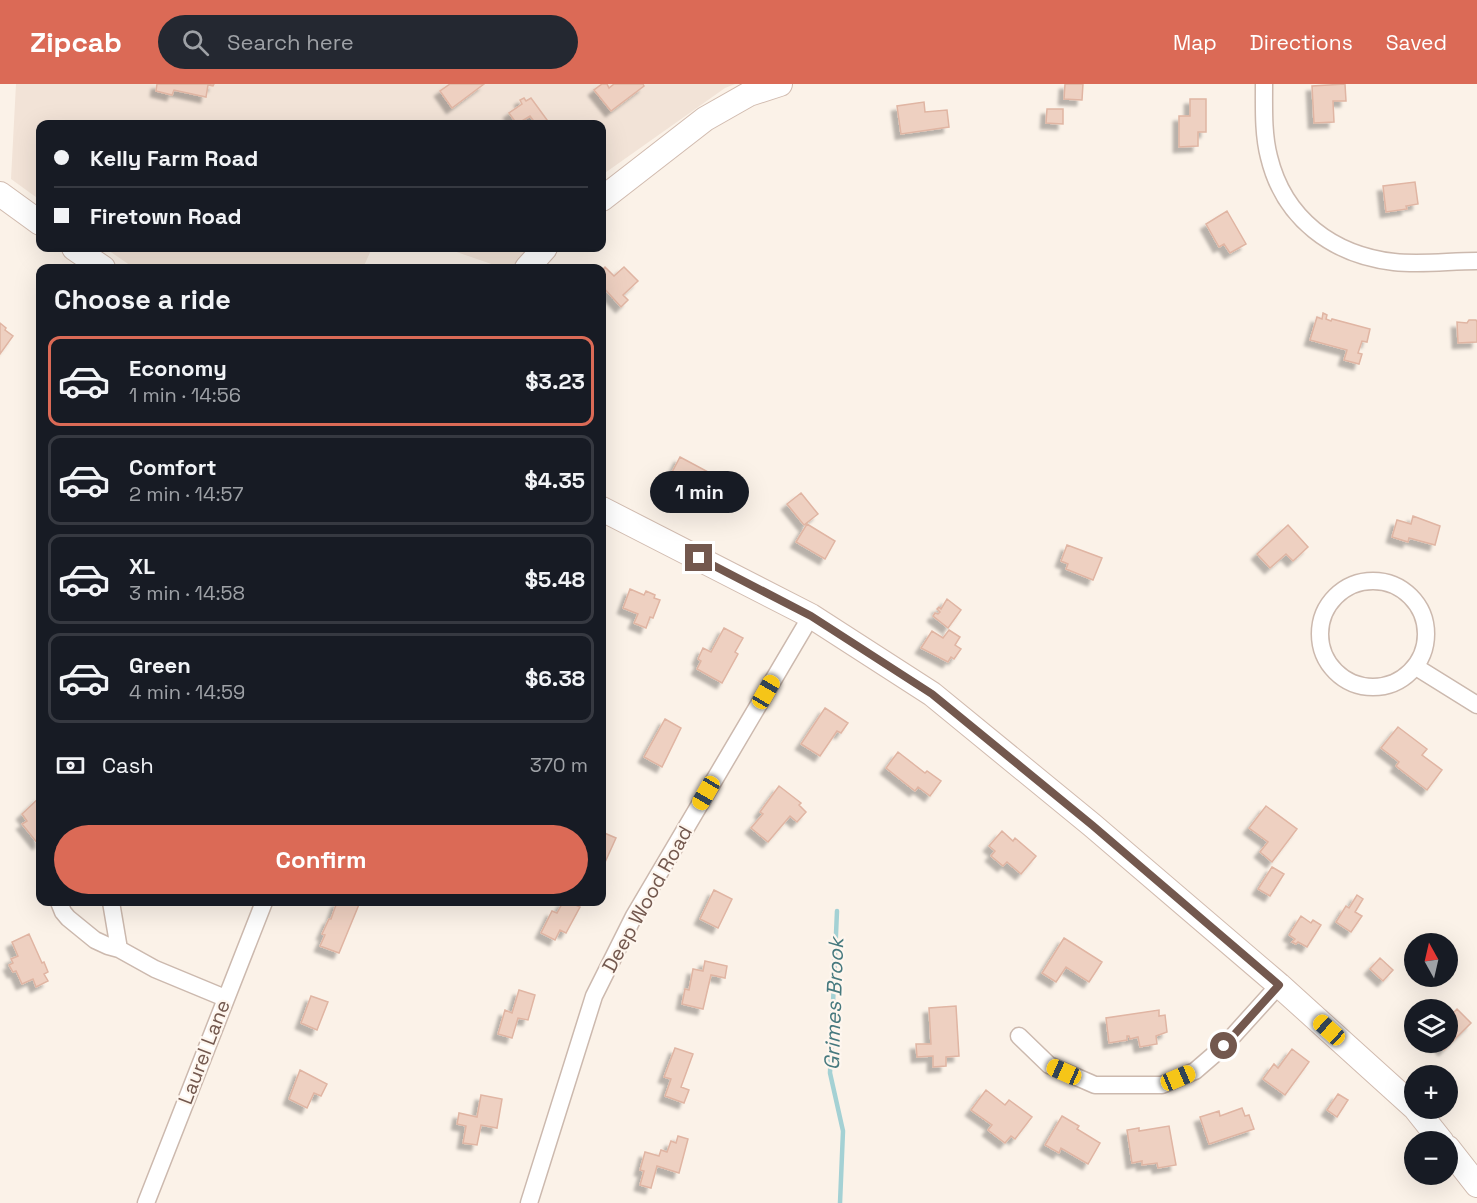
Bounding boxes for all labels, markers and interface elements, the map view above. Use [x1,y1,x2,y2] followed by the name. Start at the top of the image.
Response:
[158,15,578,69] search box
[30,24,122,60] text: Zipcab
[179,26,212,59] icon: search
[227,28,354,56] text: Search here
[1173,29,1217,56] text: Map
[1250,29,1353,56] text: Directions
[1386,29,1447,56] text: Saved
[90,144,258,172] text: Kelly Farm Road
[90,202,242,230] text: Firetown Road
[54,282,231,317] text: Choose a ride
[57,354,111,408] icon: car
[129,354,227,382] text: Economy
[525,367,585,395] text: $3.23
[129,382,241,408] text: 1 min · 14:56
[57,453,111,507] icon: car
[129,453,217,481] text: Comfort
[525,466,585,494] text: $4.35
[650,471,748,513] callout: 1 min
[675,479,724,505] text: 1 min
[129,481,244,507] text: 2 min · 14:57
[685,544,712,571] route end
[57,552,111,606] icon: car
[129,552,155,580] text: XL
[525,565,585,593] text: $5.48
[129,580,245,606] text: 3 min · 14:58
[57,651,111,705] icon: car
[129,651,191,679] text: Green
[525,664,585,692] text: $6.38
[749,672,783,712] car
[129,679,245,705] text: 4 min · 14:59
[54,749,87,782] icon: cash
[102,751,154,779] text: Cash
[530,752,588,778] text: 370 m
[689,773,723,813] car
[596,821,698,977] street label: Deep Wood Road
[54,825,588,894] button: Confirm
[1404,933,1458,987] north arrow
[1404,933,1458,1185] map controls
[818,935,849,1071] water label: Grimes Brook
[172,996,236,1108] street label: Laurel Lane
[1404,999,1458,1053] button: layers
[1310,1011,1348,1049] car
[1210,1032,1237,1059] route start
[1044,1056,1084,1088] car
[1158,1063,1198,1093] car
[1404,1065,1458,1119] button: +
[1404,1131,1458,1185] button: −

